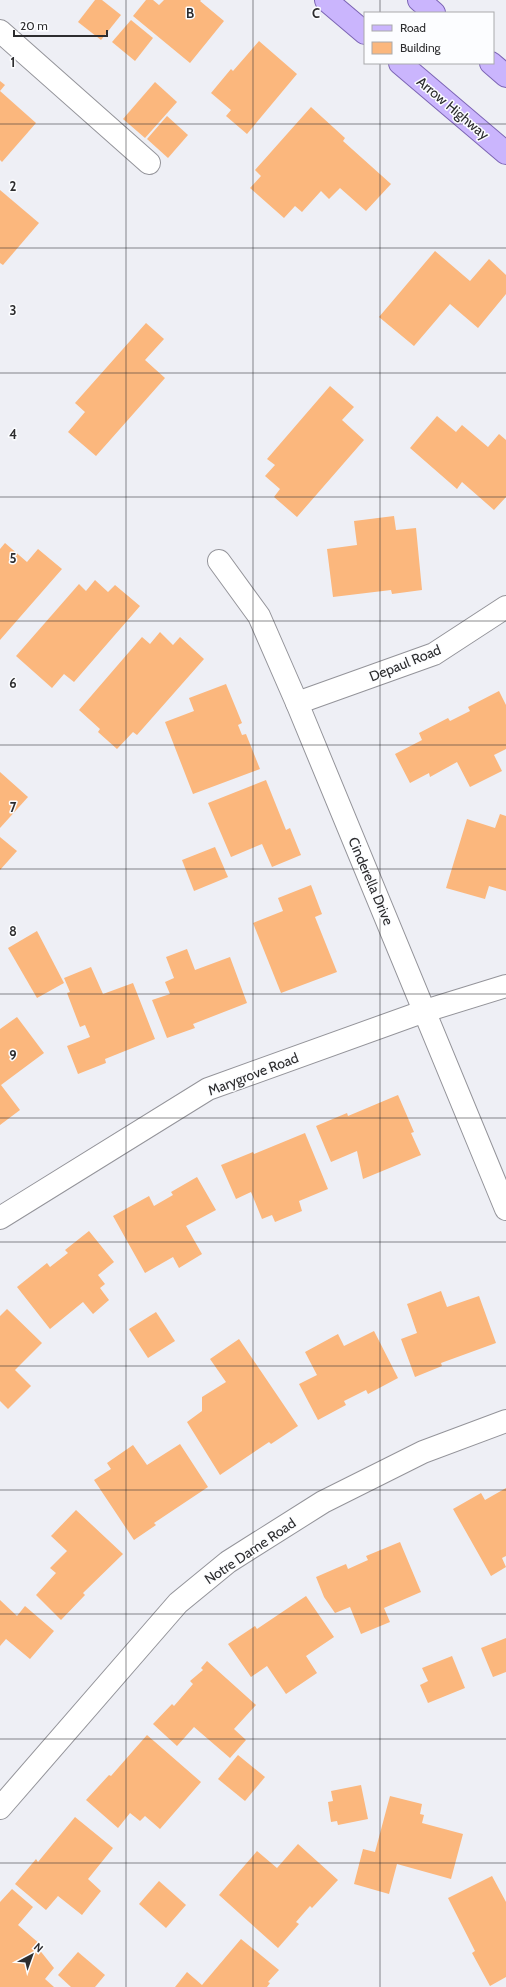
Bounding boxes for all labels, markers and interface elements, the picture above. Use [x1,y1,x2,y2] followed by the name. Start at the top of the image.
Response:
[186,5,194,21] text: B
[312,5,320,21] text: C
[14,12,107,38] scale bar
[364,12,494,64] legend
[20,18,48,33] text: 20 m
[400,20,426,35] text: Road
[400,40,442,55] text: Building
[11,54,15,70] text: 1
[413,73,493,143] street label: Arrow Highway
[10,178,17,194] text: 2
[9,302,17,318] text: 3
[9,426,17,442] text: 4
[10,550,17,566] text: 5
[366,640,444,686] street label: Depaul Road
[9,675,17,691] text: 6
[10,799,17,815] text: 7
[344,834,398,928] street label: Cinderella Drive
[9,923,17,939] text: 8
[9,1047,17,1063] text: 9
[205,1048,301,1100] street label: Marygrove Road
[201,1514,299,1588] street label: Notre Dame Road
[12,1935,52,1975] north arrow
[31,1940,46,1955] text: N

